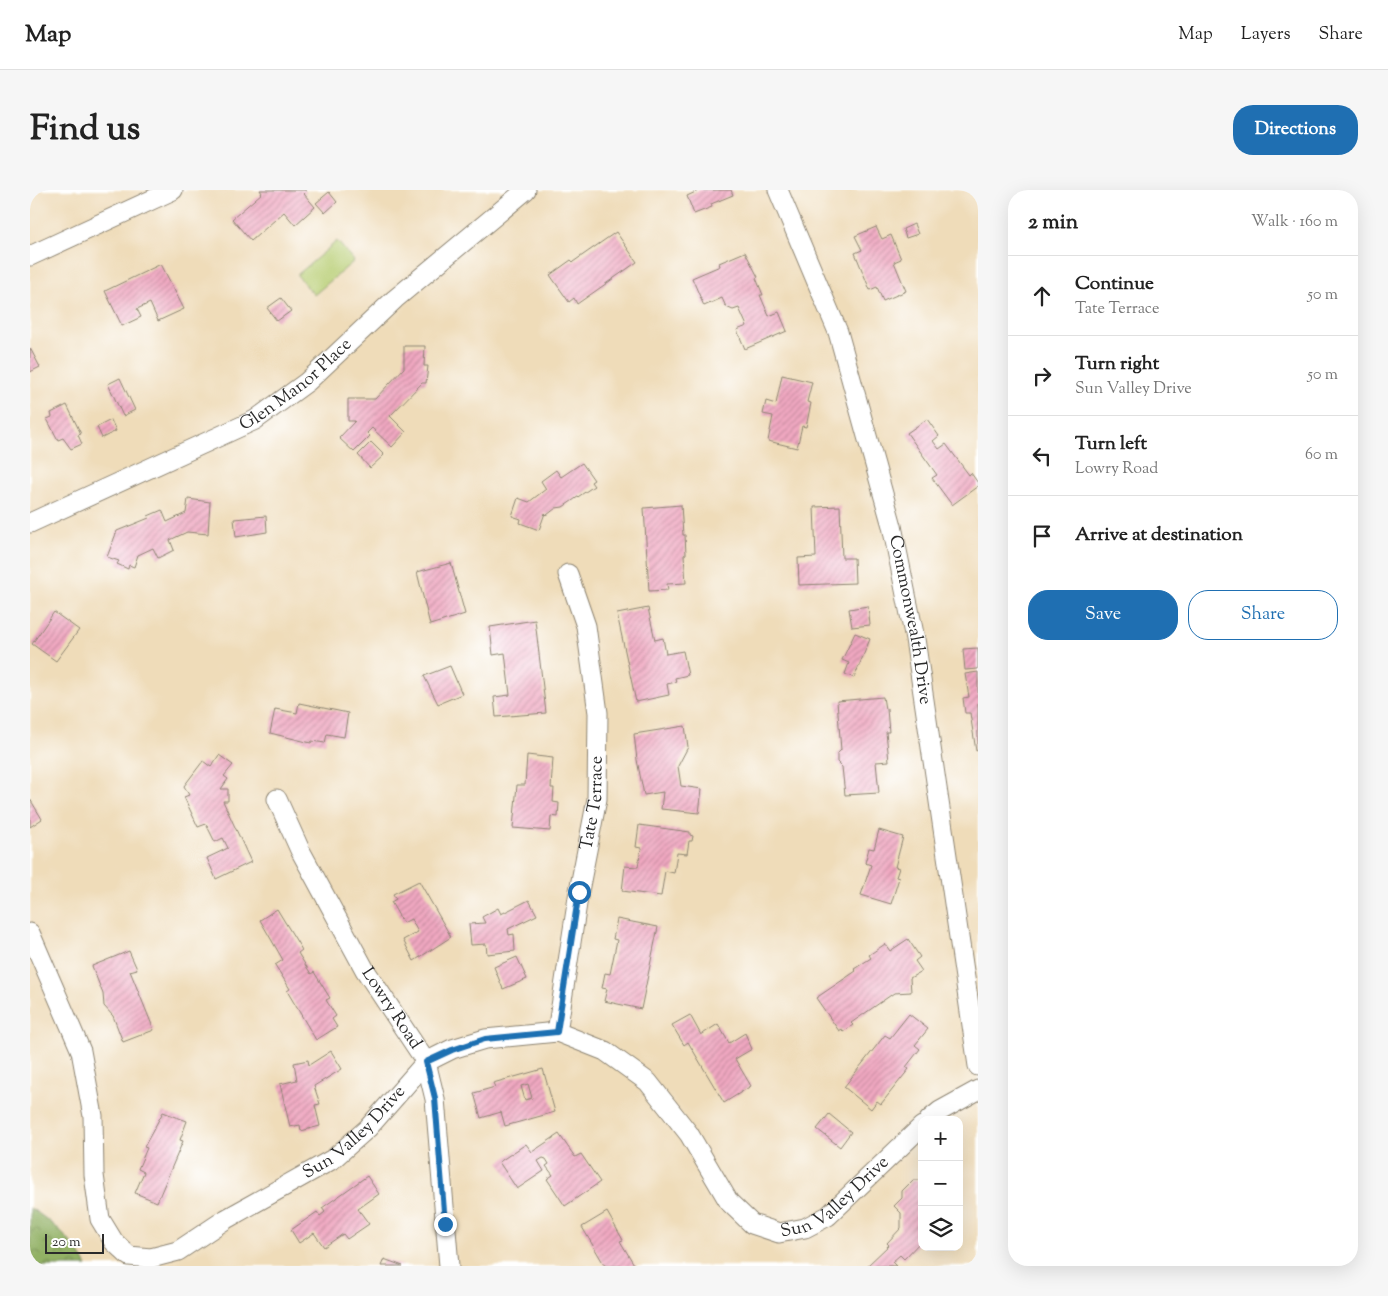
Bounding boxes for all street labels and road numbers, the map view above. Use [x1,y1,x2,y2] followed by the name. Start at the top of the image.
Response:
[236,333,358,438] street label: Glen Manor Place
[881,533,938,706] street label: Commonwealth Drive
[574,756,611,853] street label: Tate Terrace
[354,963,427,1055] street label: Lowry Road
[298,1080,412,1186] street label: Sun Valley Drive
[778,1151,895,1245] street label: Sun Valley Drive

